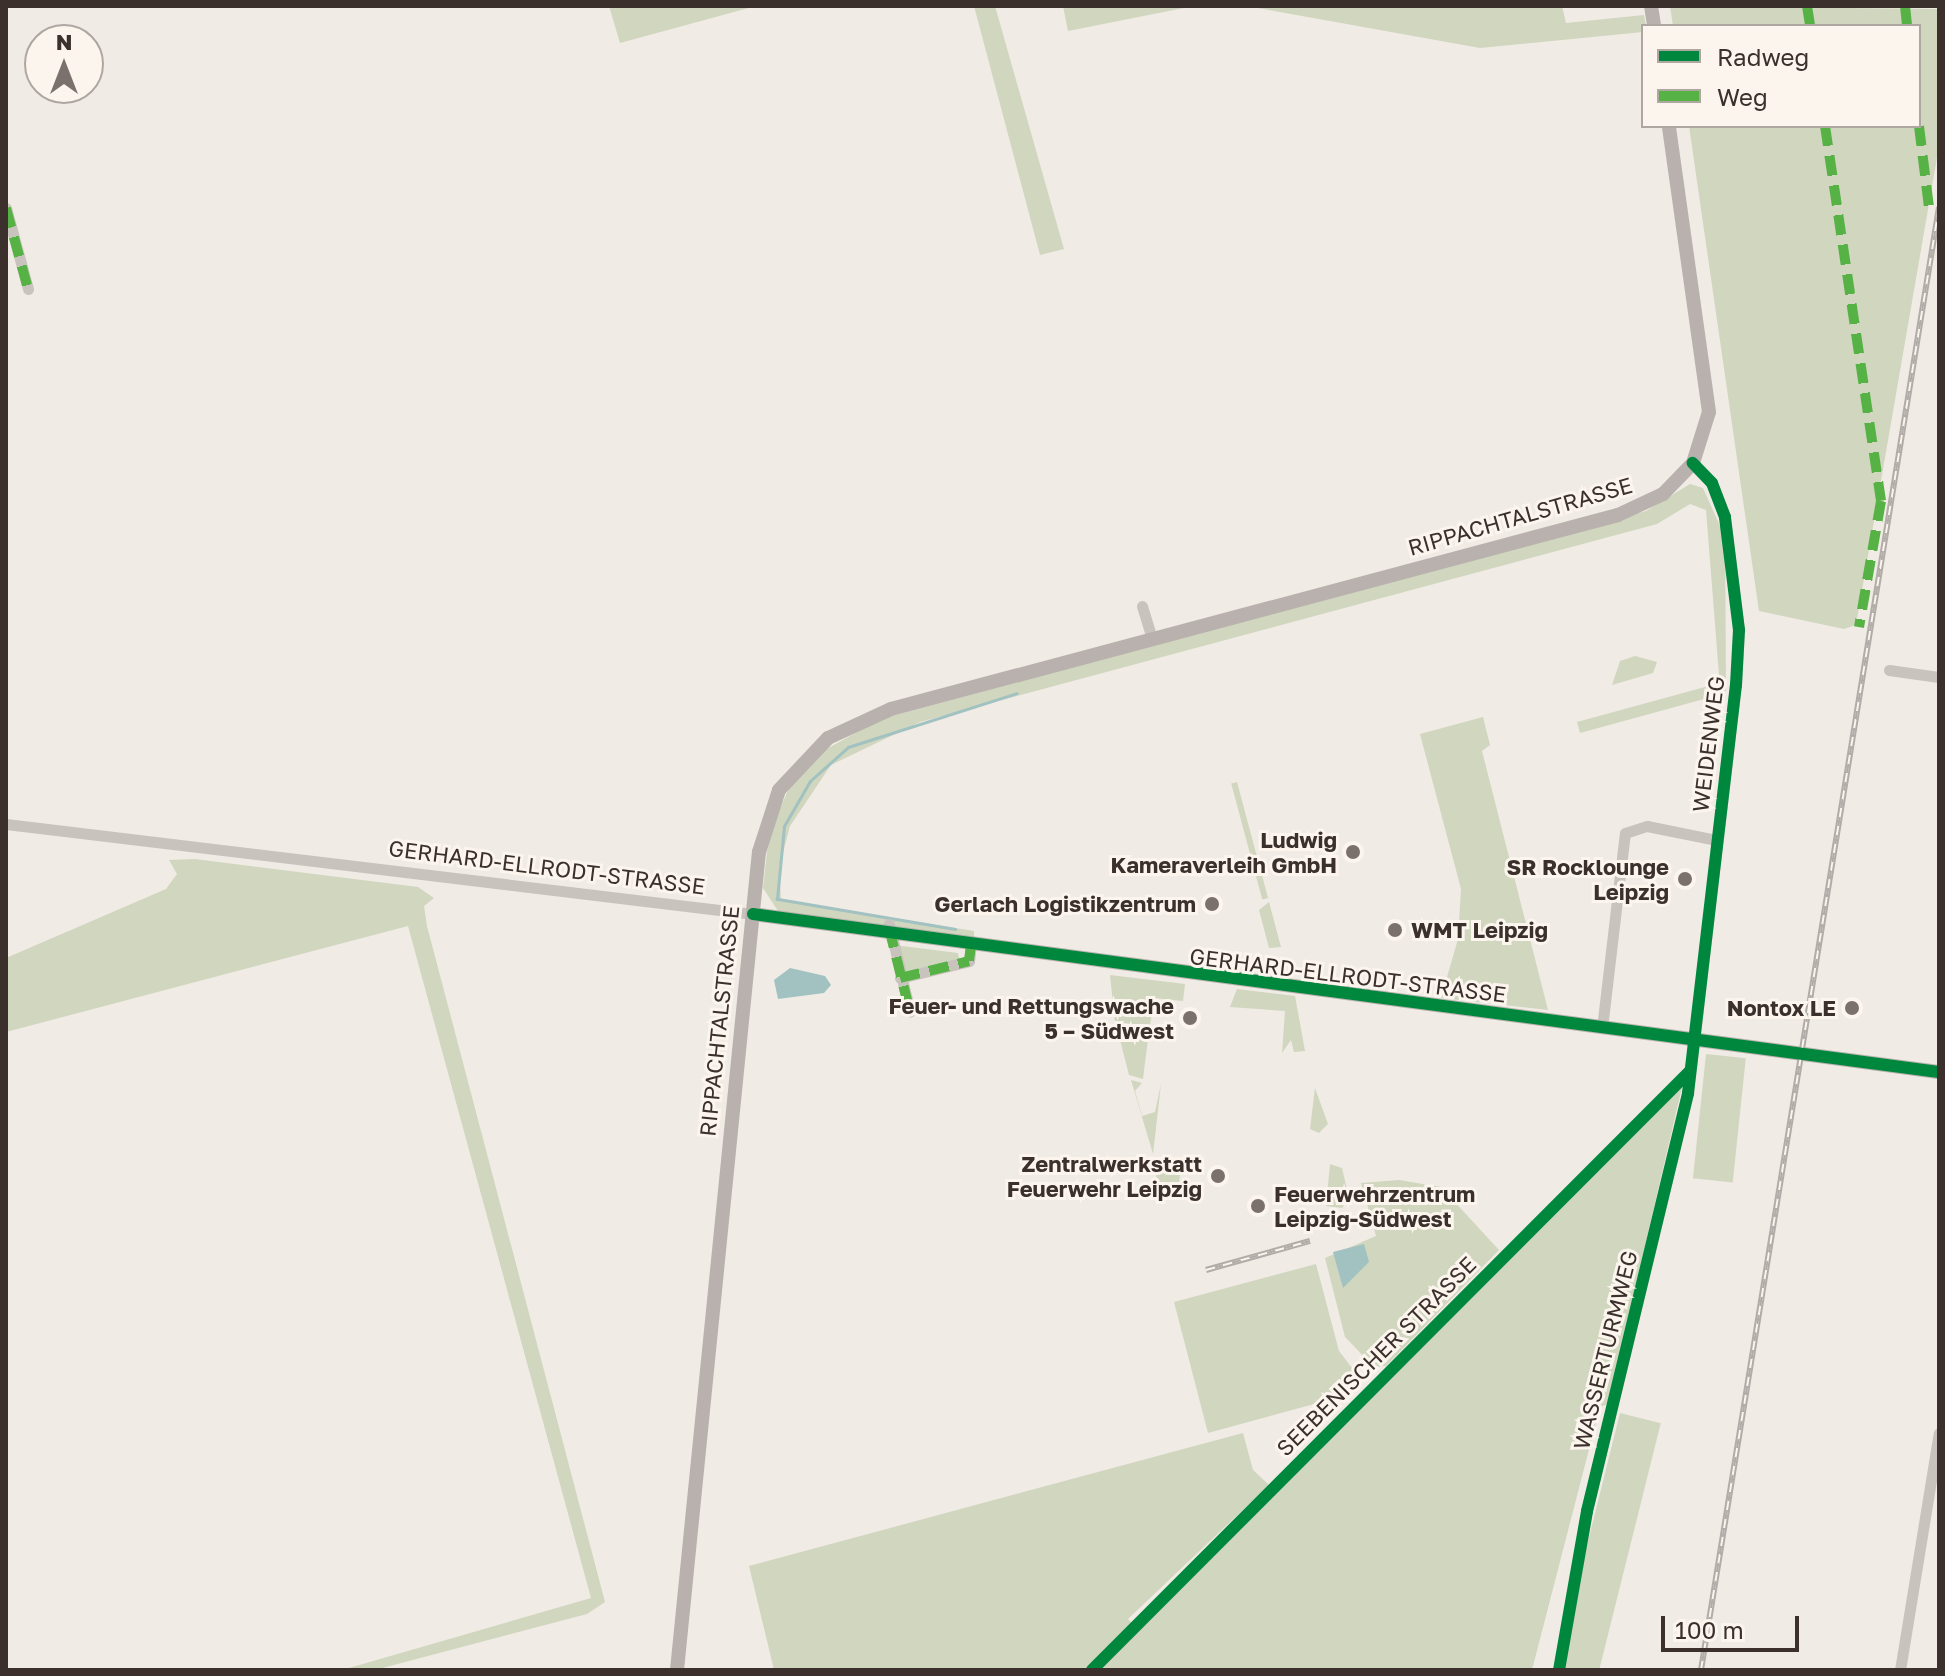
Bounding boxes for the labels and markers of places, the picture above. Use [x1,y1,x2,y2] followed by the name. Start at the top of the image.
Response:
[1111,826,1337,878] place label: Ludwig Kameraverleih GmbH
[1344,843,1362,861] marker: Ludwig Kameraverleih GmbH
[1507,853,1669,904] place label: SR Rocklounge Leipzig
[1676,870,1694,888] marker: SR Rocklounge Leipzig
[934,891,1196,917] place label: Gerlach Logistikzentrum
[1203,895,1221,913] marker: Gerlach Logistikzentrum
[1411,917,1548,943] place label: WMT Leipzig
[1386,921,1404,939] marker: WMT Leipzig
[889,992,1174,1044] place label: Feuer- und Rettungswache 5 – Südwest
[1727,995,1836,1021] place label: Nontox LE
[1843,999,1861,1017] marker: Nontox LE
[1181,1009,1199,1027] marker: Feuer- und Rettungswache 5 – Südwest
[1007,1150,1202,1202] place label: Zentralwerkstatt Feuerwehr Leipzig
[1209,1167,1227,1185] marker: Zentralwerkstatt Feuerwehr Leipzig
[1274,1180,1475,1232] place label: Feuerwehrzentrum Leipzig-Südwest
[1249,1197,1267,1215] marker: Feuerwehrzentrum Leipzig-Südwest

